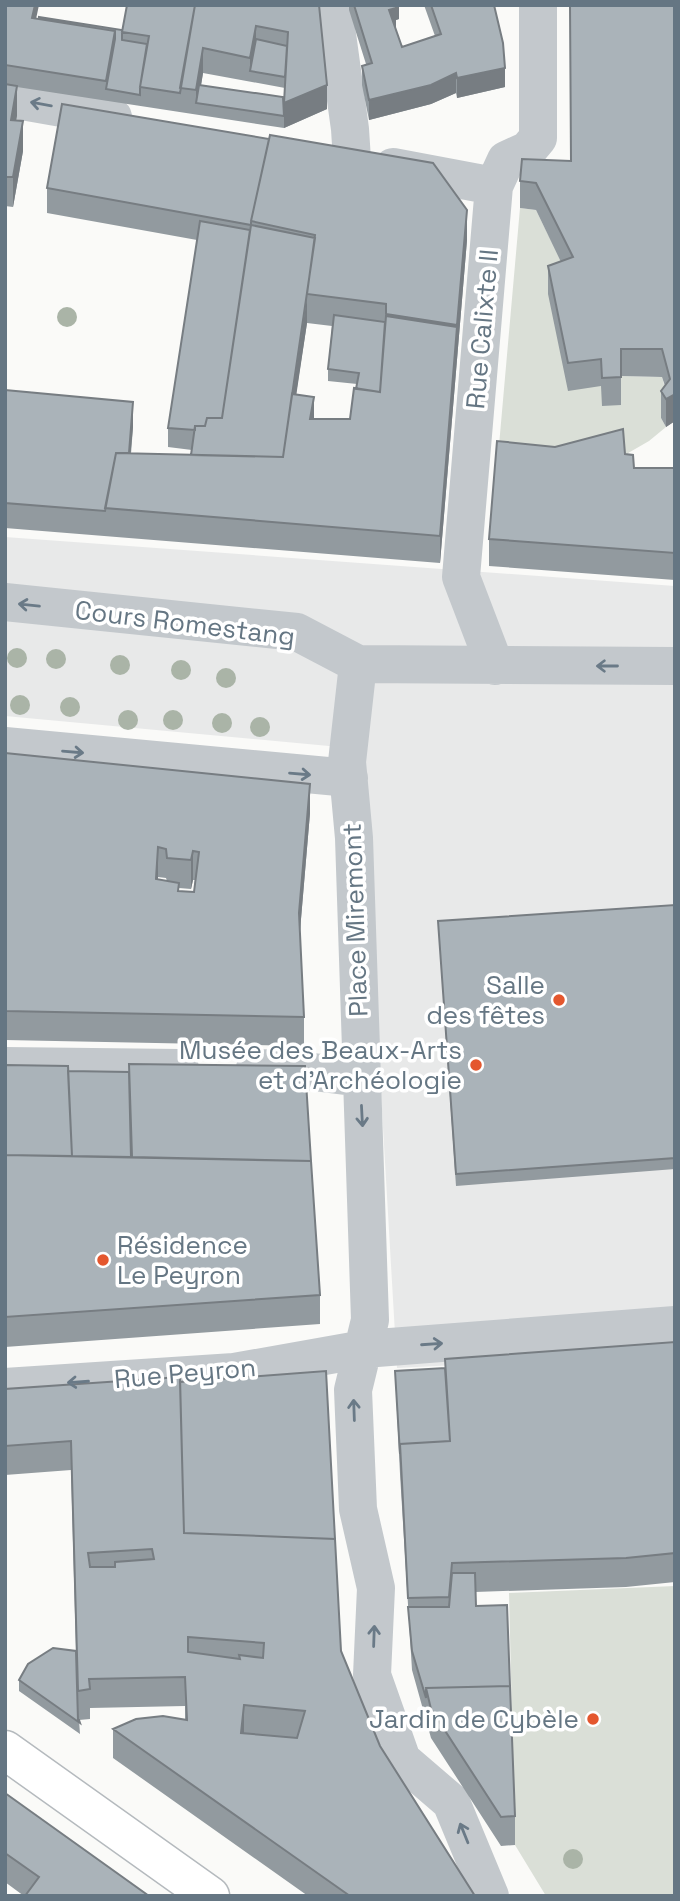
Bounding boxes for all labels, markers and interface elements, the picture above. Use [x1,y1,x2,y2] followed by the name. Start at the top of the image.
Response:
[30,97,53,110] one-way arrow
[458,248,506,410] street label: Rue Calixte II
[73,593,297,653] street label: Cours Romestang
[18,598,41,611] one-way arrow
[595,659,618,673] one-way arrow
[61,746,84,759] one-way arrow
[288,768,310,781] one-way arrow
[335,823,375,1017] street label: Place Miremont
[426,968,545,1032] place label: Salle des fêtes
[551,992,567,1008] marker: Salle des fêtes
[179,1033,462,1097] place label: Musée des Beaux-Arts et d'Archéologie
[468,1057,484,1073] marker: Musée des Beaux-Arts et d'Archéologie
[356,1104,369,1127] one-way arrow
[117,1228,248,1292] place label: Résidence Le Peyron
[95,1252,111,1268] marker: Résidence Le Peyron
[420,1337,443,1350] one-way arrow
[113,1350,257,1396] street label: Rue Peyron
[67,1376,89,1389] one-way arrow
[348,1399,361,1422] one-way arrow
[367,1624,380,1647] one-way arrow
[369,1702,579,1736] place label: Jardin de Cybèle
[585,1711,601,1727] marker: Jardin de Cybèle
[457,1822,470,1844] one-way arrow

